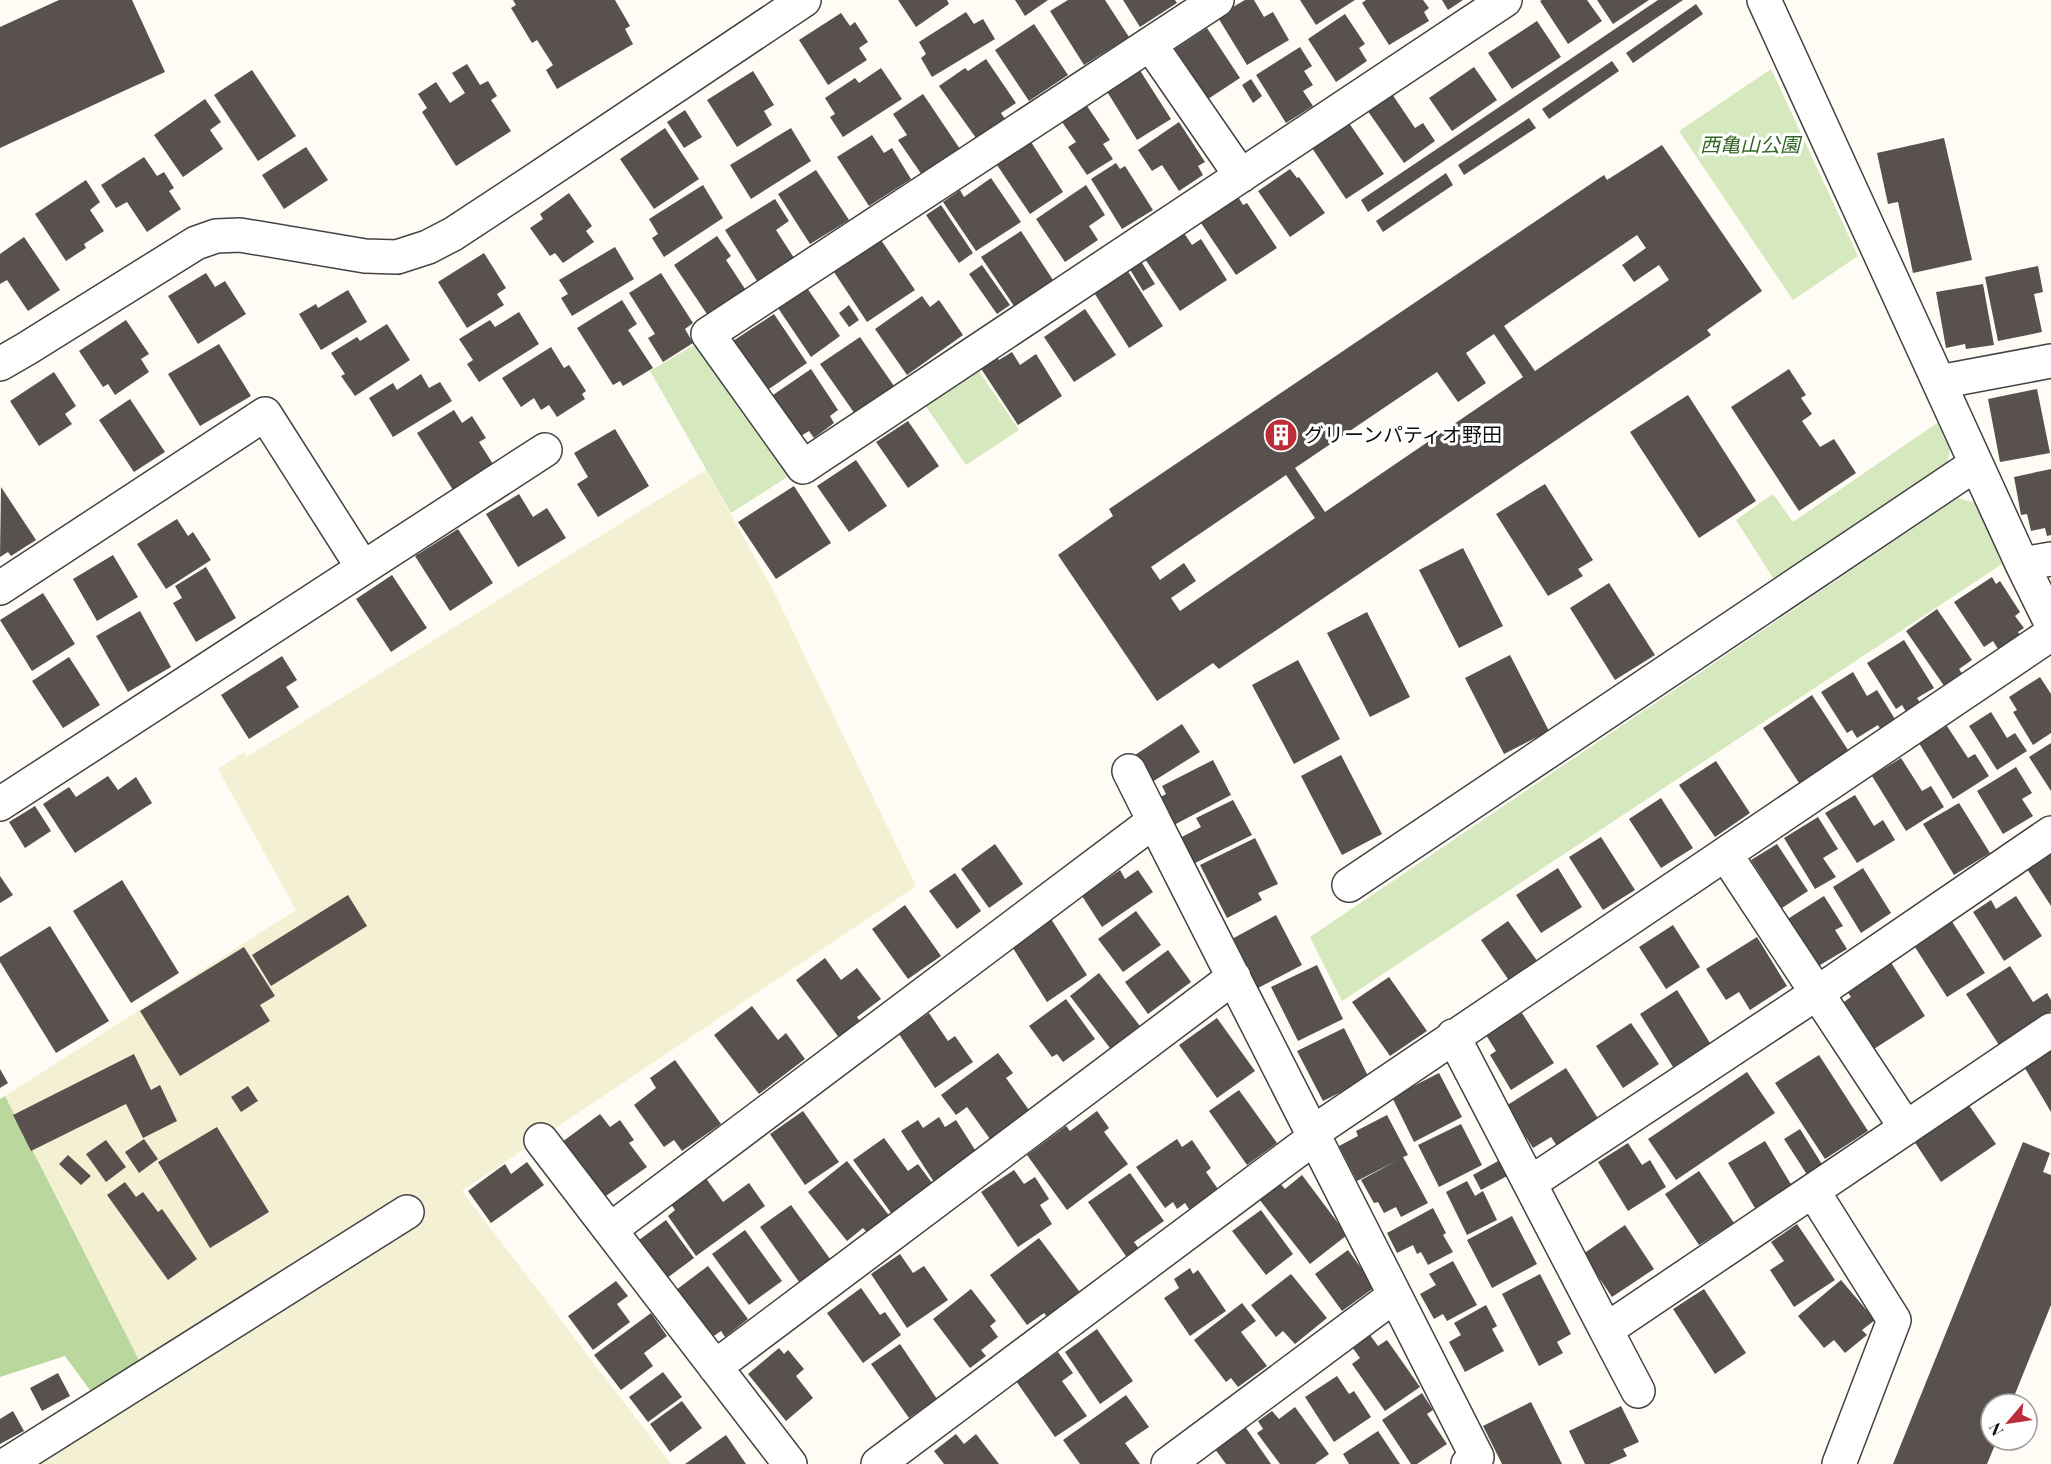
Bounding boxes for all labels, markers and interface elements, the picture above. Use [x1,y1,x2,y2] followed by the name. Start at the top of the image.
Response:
[1700,130,1803,157] park label: 西亀山公園
[1263,417,1299,453] building icon: グリーンパティオ野田
[1304,420,1502,447] place label: グリーンパティオ野田
[1979,1392,2039,1452] north arrow
[1983,1419,2007,1440] text: N

